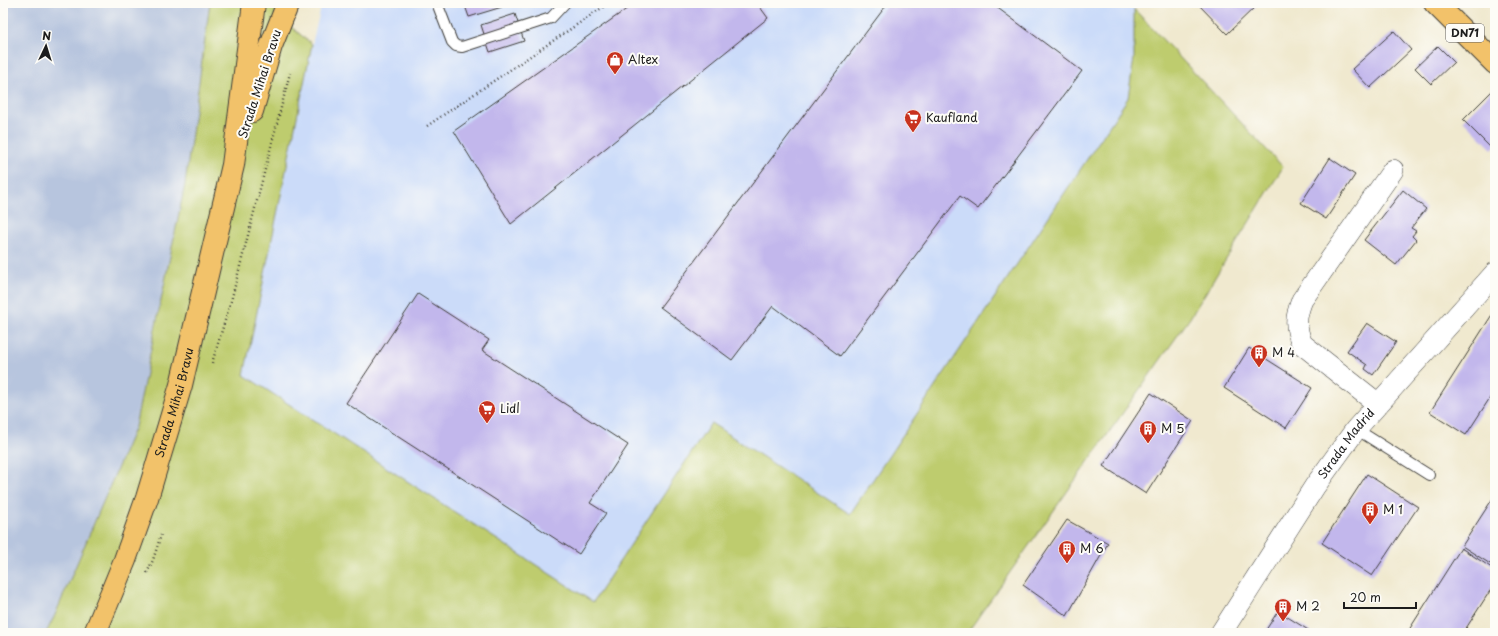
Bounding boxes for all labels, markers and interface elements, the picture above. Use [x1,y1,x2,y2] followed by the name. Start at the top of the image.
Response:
[1446,24,1484,42] road number: DN71
[26,26,66,66] north arrow
[42,27,52,44] text: N
[233,27,285,141] street label: Strada Mihai Bravu
[605,50,625,75] shop icon: Altex
[628,50,658,68] place label: Altex
[903,108,923,133] supermarket icon: Kaufland
[926,108,978,126] place label: Kaufland
[1249,343,1269,368] building icon: M 4
[1272,343,1295,361] place label: M 4
[150,345,198,460] street label: Strada Mihai Bravu
[477,399,497,424] supermarket icon: Lidl
[500,399,520,417] place label: Lidl
[1313,404,1378,482] street label: Strada Madrid
[1138,419,1158,444] building icon: M 5
[1161,419,1184,437] place label: M 5
[1360,500,1380,525] building icon: M 1
[1383,500,1403,518] place label: M 1
[1057,539,1077,564] building icon: M 6
[1080,539,1104,557] place label: M 6
[1344,584,1416,610] scale bar
[1350,588,1381,606] text: 20 m
[1273,597,1293,622] building icon: M 2
[1296,597,1320,615] place label: M 2

